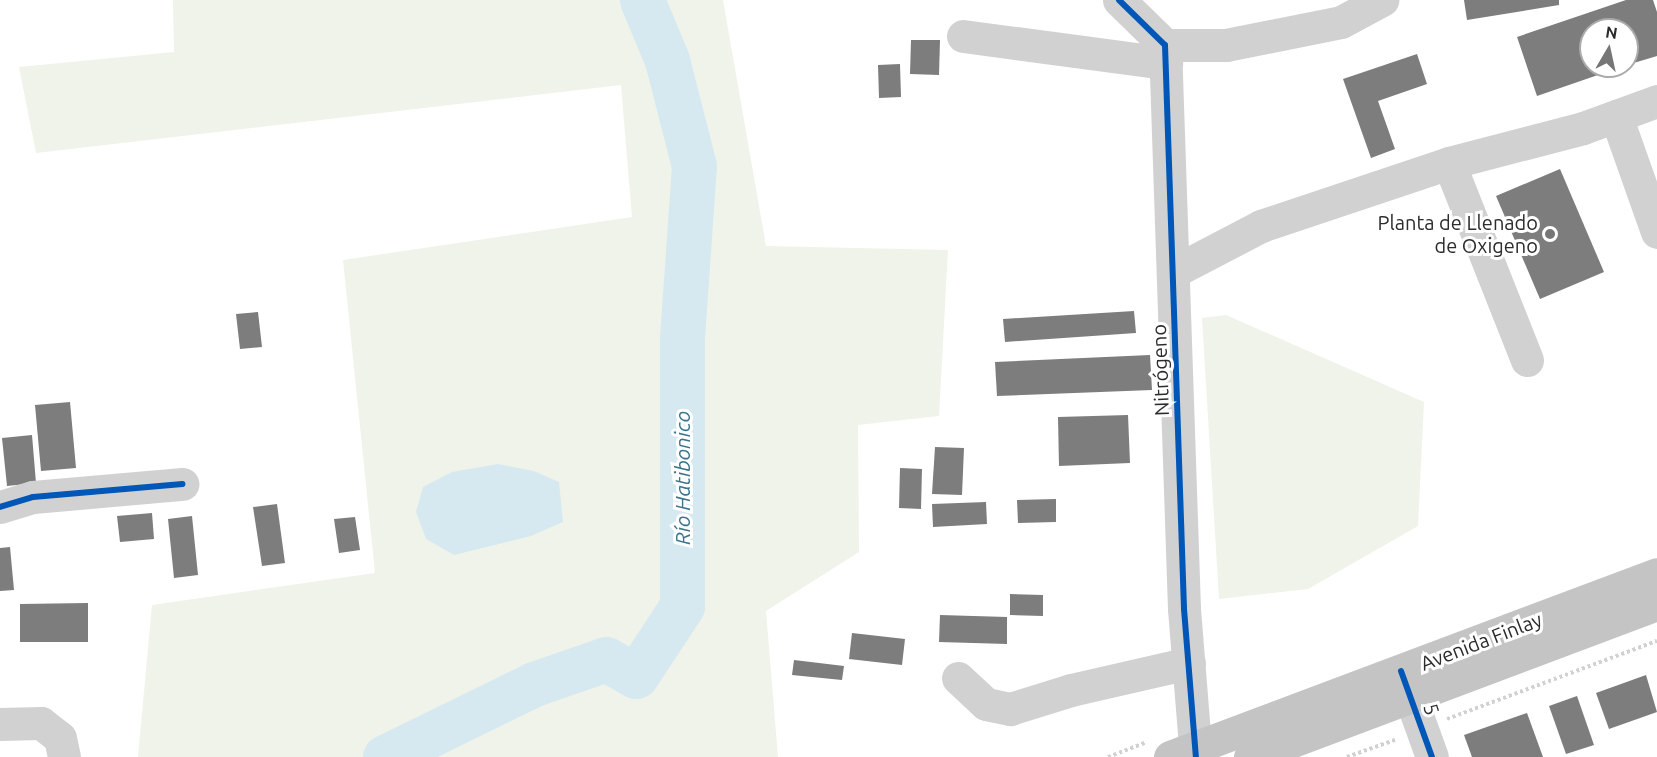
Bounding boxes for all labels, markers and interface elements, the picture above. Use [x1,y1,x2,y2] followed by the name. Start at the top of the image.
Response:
[1579,18,1639,78] north arrow
[1604,22,1619,42] text: N
[1378,210,1538,257] place label: Planta de Llenado de Oxigeno
[1543,227,1557,241] marker: Planta de Llenado de Oxigeno
[1146,324,1174,416] street label: Nitrógeno
[669,411,695,545] water label: Río Hatibonico
[1417,607,1545,675] street label: Avenida Finlay
[1419,700,1445,718] street label: 5

